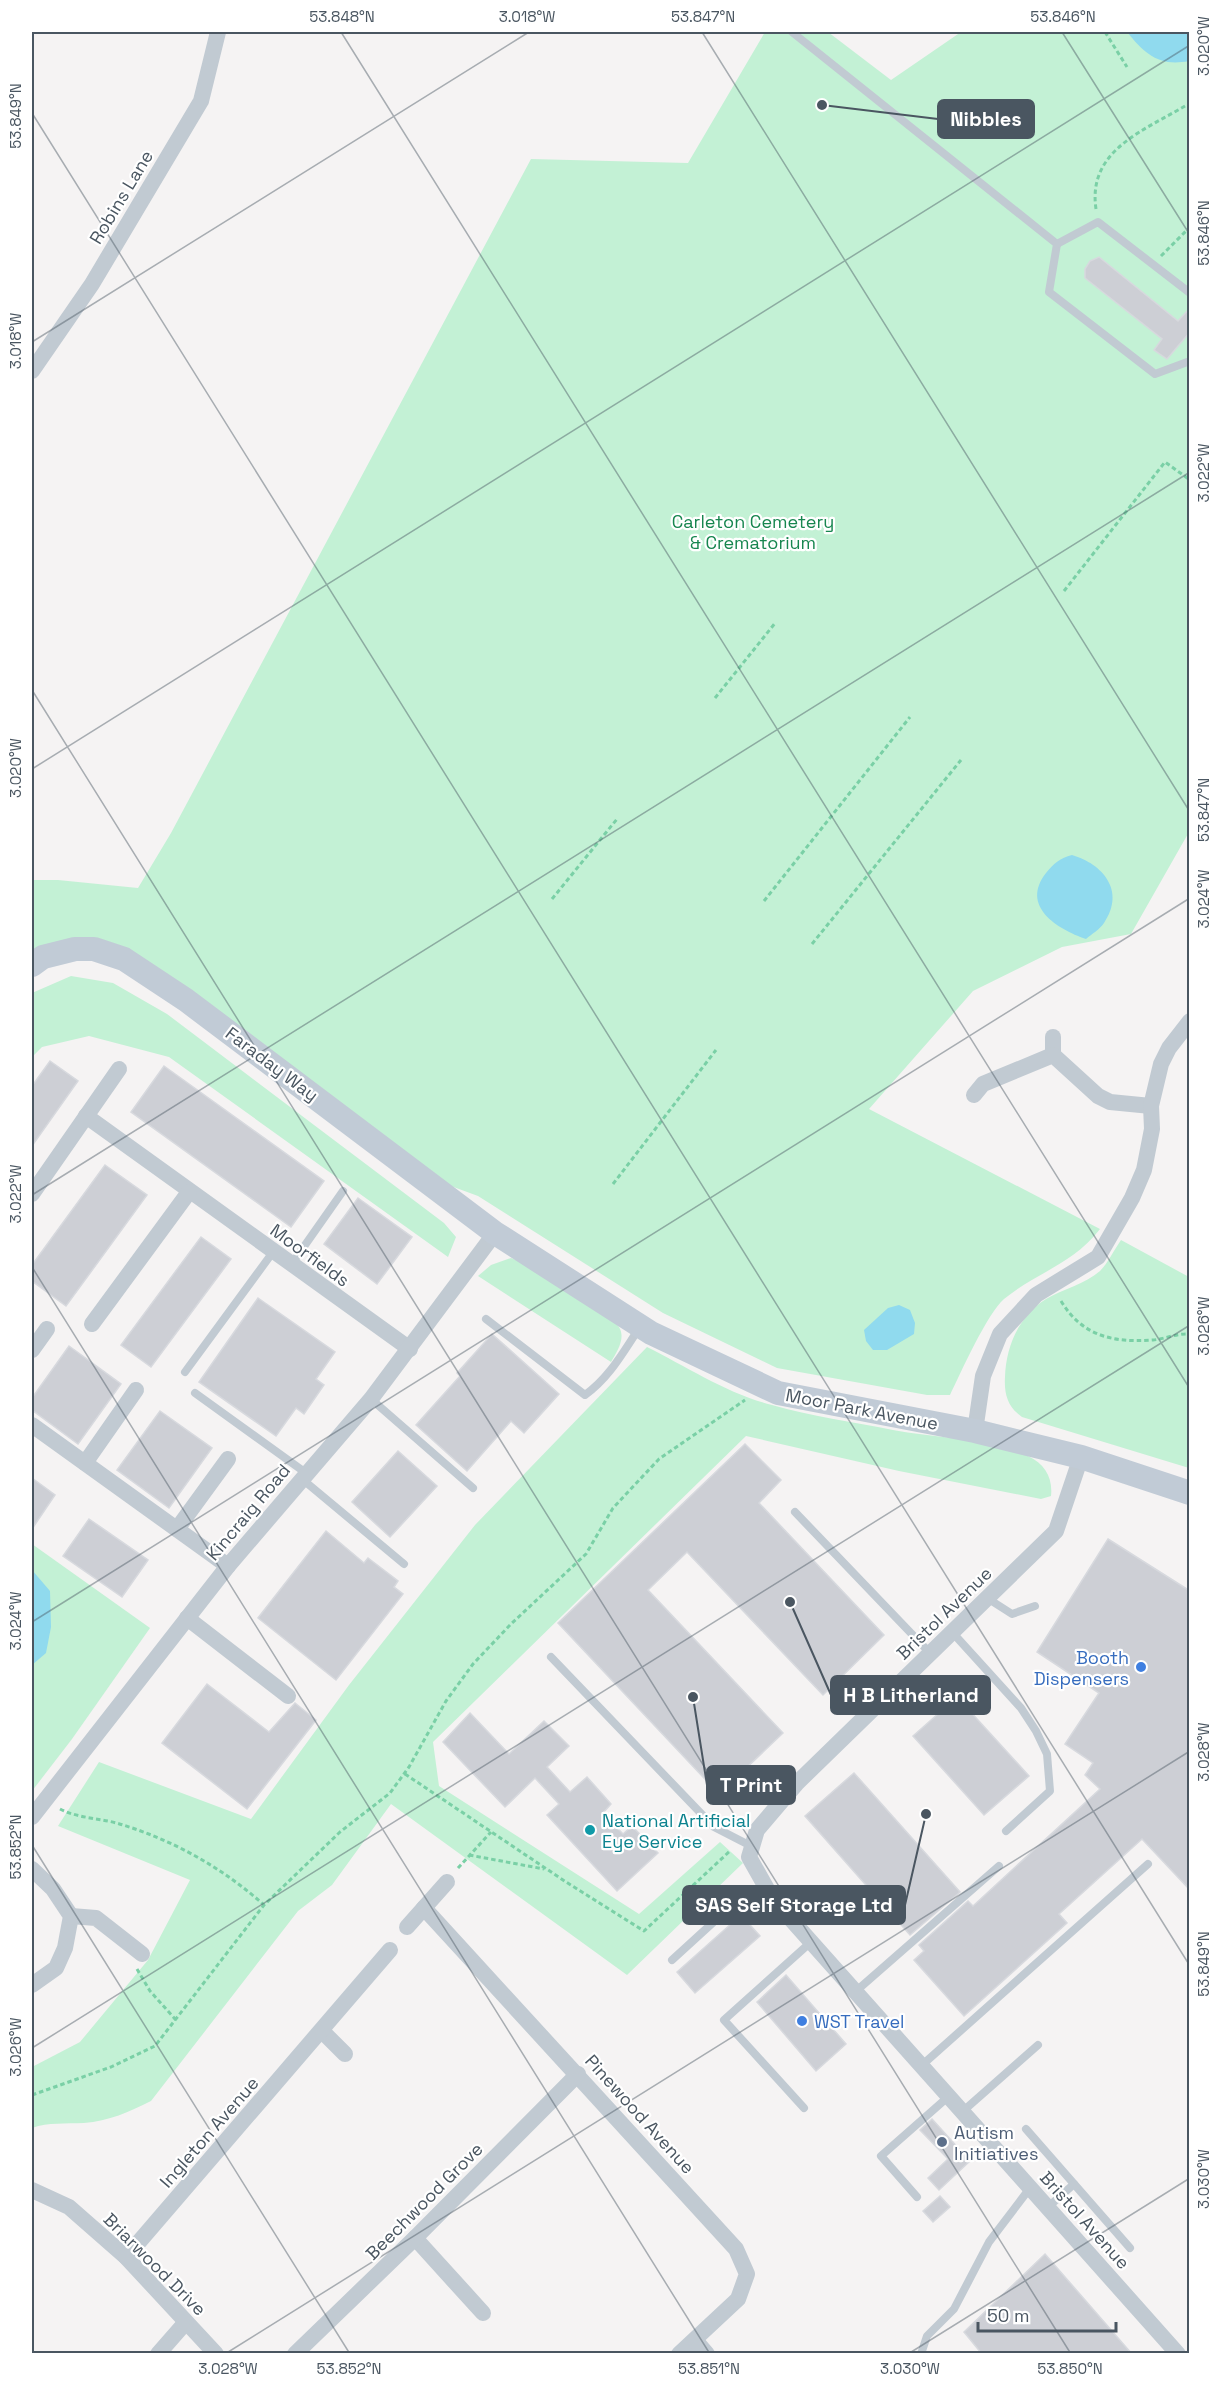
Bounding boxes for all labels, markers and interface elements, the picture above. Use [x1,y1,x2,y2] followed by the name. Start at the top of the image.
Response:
[309,7,375,26] text: 53.848°N
[499,7,555,26] text: 3.018°W
[671,7,735,26] text: 53.847°N
[1030,7,1096,26] text: 53.846°N
[1194,16,1213,76] text: 3.020°W
[6,83,25,149] text: 53.849°N
[938,100,1034,138] callout: Nibbles
[950,106,1022,132] text: Nibbles
[84,146,158,248] street label: Robins Lane
[1194,200,1213,266] text: 53.846°N
[6,313,25,369] text: 3.018°W
[1194,443,1213,503] text: 3.022°W
[672,510,834,554] park label: Carleton Cemetery & Crematorium
[6,738,25,798] text: 3.020°W
[1194,778,1213,842] text: 53.847°N
[1194,869,1213,929] text: 3.024°W
[221,1022,323,1106] street label: Faraday Way
[6,1164,25,1224] text: 3.022°W
[266,1218,354,1292] street label: Moorfields
[1194,1296,1213,1356] text: 3.026°W
[784,1383,940,1435] street label: Moor Park Avenue
[201,1459,295,1565] street label: Kincraig Road
[891,1562,997,1664] street label: Bristol Avenue
[6,1591,25,1651] text: 3.024°W
[1034,1646,1129,1690] place label: Booth Dispensers
[1134,1660,1148,1674] marker: Booth Dispensers
[831,1676,990,1714] callout: H B Litherland
[843,1682,979,1708] text: H B Litherland
[1194,1722,1213,1782] text: 3.028°W
[707,1766,795,1804] callout: T Print
[720,1772,782,1798] text: T Print
[602,1809,750,1853] place label: National Artificial Eye Service
[6,1815,25,1879] text: 53.852°N
[583,1823,597,1837] marker: National Artificial Eye Service
[683,1886,905,1924] callout: SAS Self Storage Ltd
[695,1892,893,1918] text: SAS Self Storage Ltd
[1194,1931,1213,1997] text: 53.849°N
[814,2010,905,2033] place label: WST Travel
[795,2014,809,2028] marker: WST Travel
[6,2017,25,2077] text: 3.026°W
[580,2050,700,2178] street label: Pinewood Avenue
[154,2072,264,2192] street label: Ingleton Avenue
[954,2121,1038,2165] place label: Autism Initiatives
[935,2135,949,2149] marker: Autism Initiatives
[360,2137,488,2265] street label: Beechwood Grove
[1194,2149,1213,2209] text: 3.030°W
[1035,2166,1135,2274] street label: Bristol Avenue
[99,2208,211,2320] street label: Briarwood Drive
[978,2295,1116,2333] scale bar
[987,2304,1029,2327] text: 50 m
[198,2359,258,2378] text: 3.028°W
[317,2359,381,2378] text: 53.852°N
[678,2359,740,2378] text: 53.851°N
[880,2359,940,2378] text: 3.030°W
[1037,2359,1103,2378] text: 53.850°N

